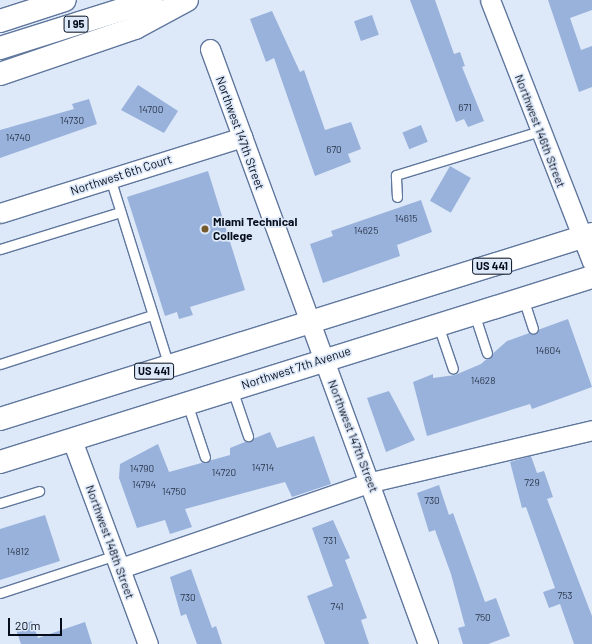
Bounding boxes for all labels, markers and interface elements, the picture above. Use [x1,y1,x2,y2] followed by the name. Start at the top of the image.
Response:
[63,15,89,33] road number: I 95
[512,72,568,190] street label: Northwest 146th Street
[213,74,267,192] street label: Northwest 147th Street
[458,102,472,114] house number: 671
[139,104,163,116] house number: 14700
[60,115,84,127] house number: 14730
[6,132,30,144] house number: 14740
[326,144,342,156] house number: 670
[68,152,174,198] street label: Northwest 6th Court
[395,213,417,225] house number: 14615
[213,215,297,243] place label: Miami Technical College
[200,224,210,234] marker: Miami Technical College
[354,225,378,237] house number: 14625
[472,257,512,275] road number: US 441
[239,344,353,392] street label: Northwest 7th Avenue
[535,345,561,357] house number: 14604
[134,362,174,380] road number: US 441
[471,375,495,387] house number: 14628
[325,378,381,494] street label: Northwest 147th Street
[252,462,274,474] house number: 14714
[130,463,154,475] house number: 14790
[212,467,236,479] house number: 14720
[524,477,540,489] house number: 729
[132,479,156,491] house number: 14794
[83,483,137,601] street label: Northwest 148th Street
[162,486,186,498] house number: 14750
[424,495,440,507] house number: 730
[323,535,337,547] house number: 731
[7,546,29,558] house number: 14812
[557,590,573,602] house number: 753
[180,592,196,604] house number: 730
[331,601,343,613] house number: 741
[10,610,64,636] scale bar
[475,612,491,624] house number: 750
[15,618,41,632] text: 20 m

